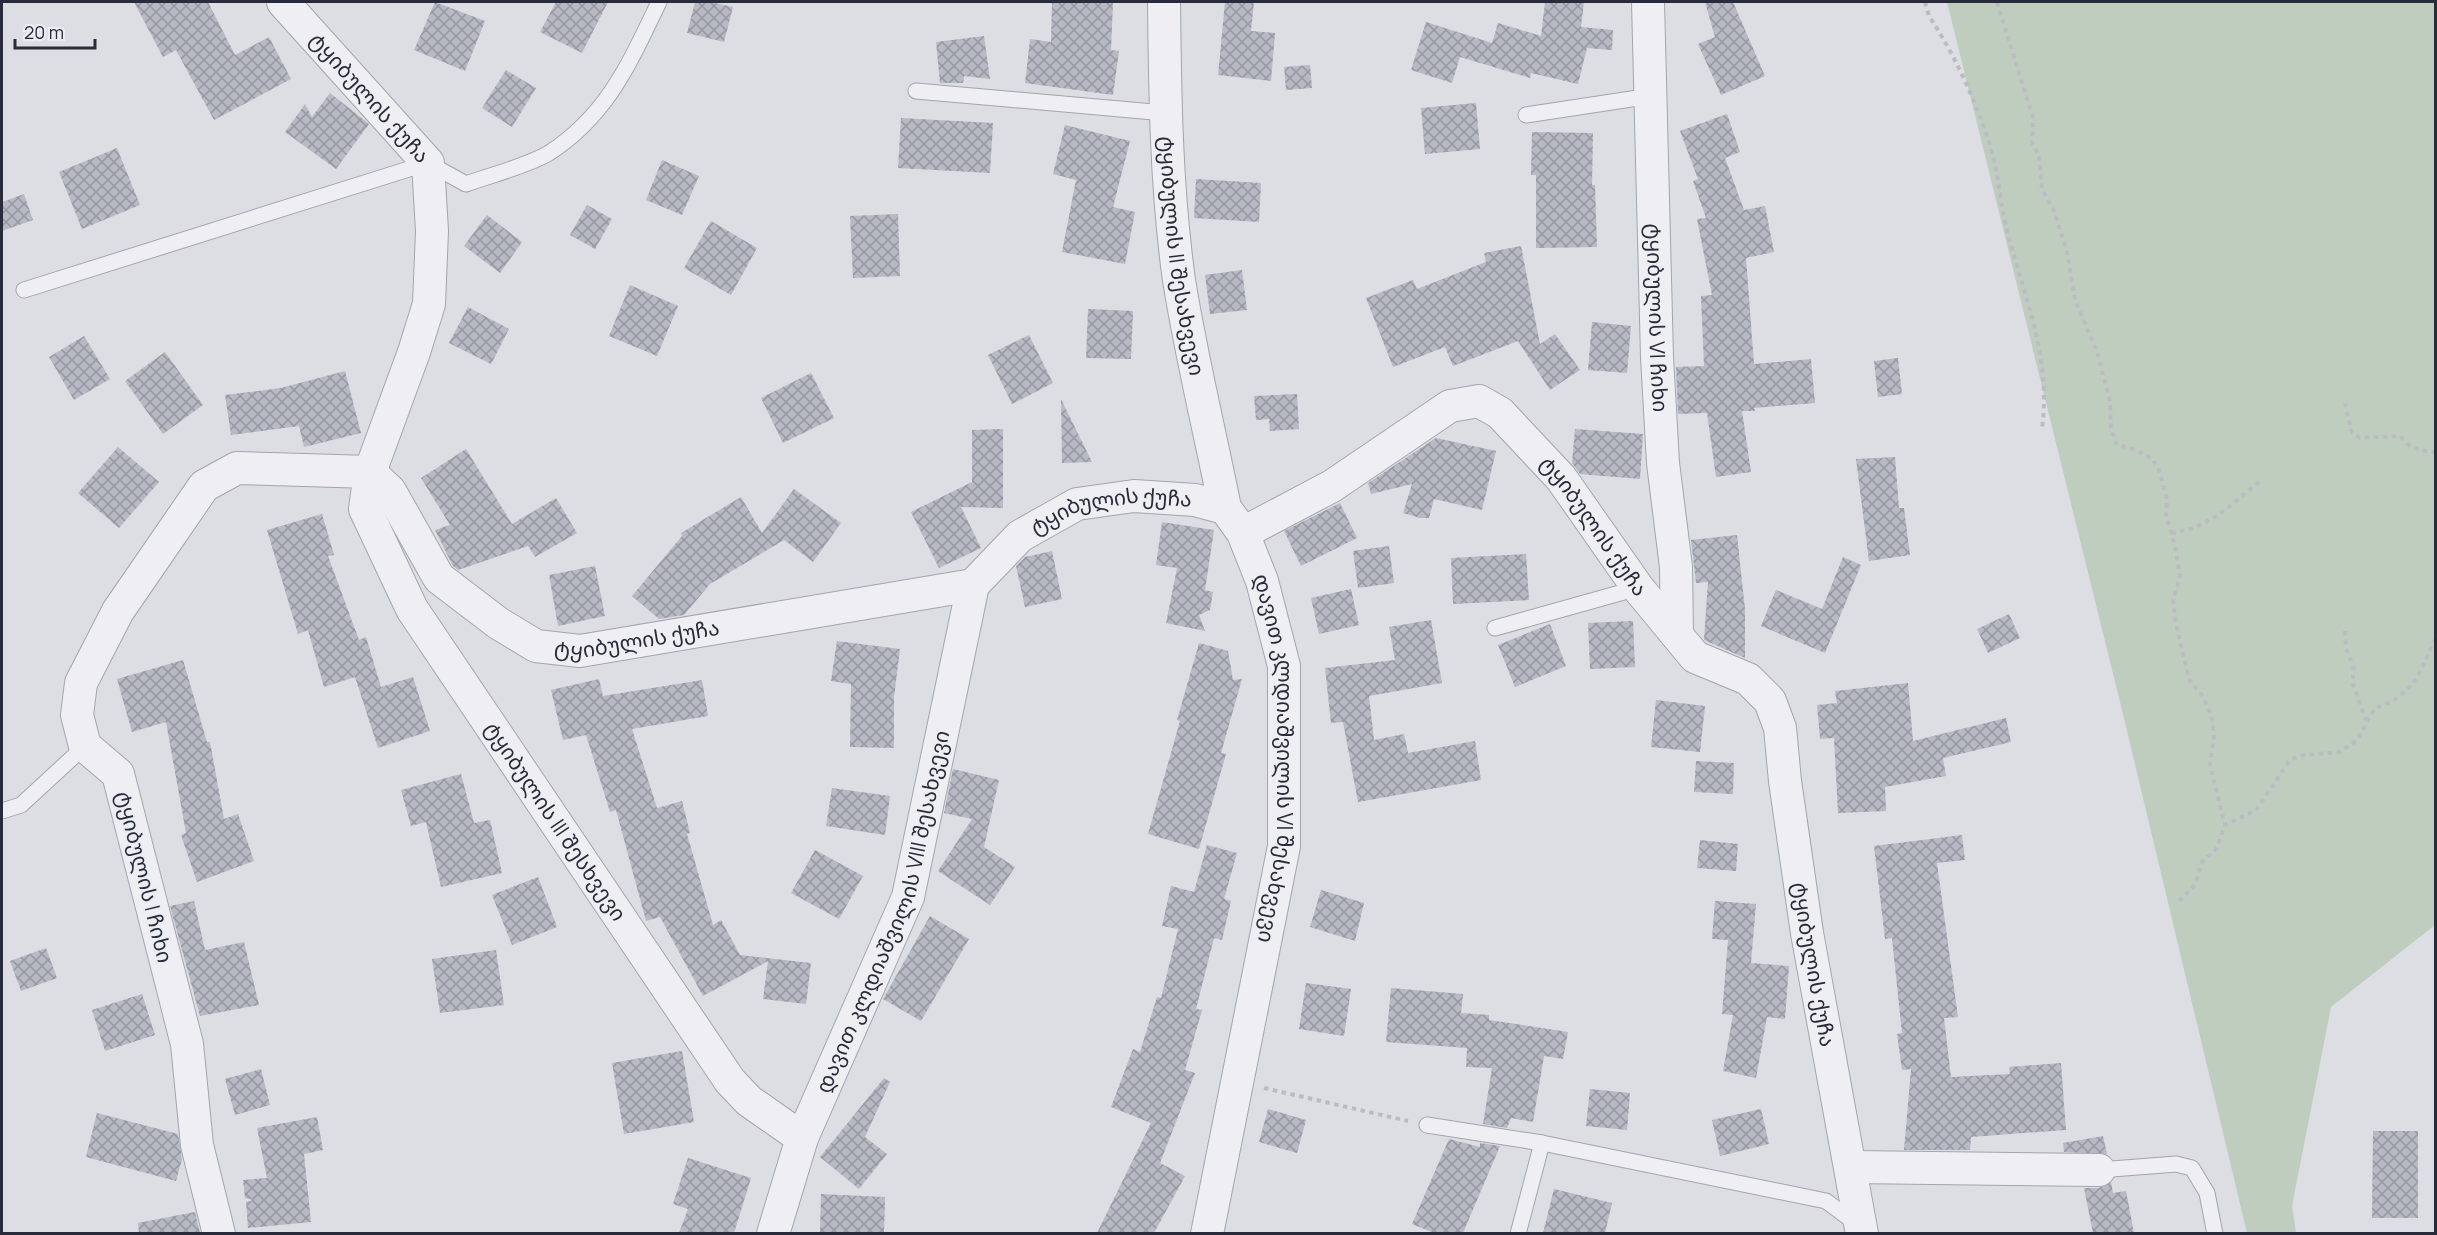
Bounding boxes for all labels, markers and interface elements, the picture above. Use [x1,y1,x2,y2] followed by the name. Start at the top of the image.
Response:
[15,12,94,50] scale bar
[24,20,64,44] text: 20 m
[304,26,436,169] street label: ტყიბულის ქუჩა
[1154,135,1212,378] street label: ტყიბულის II შესახვევი
[1641,223,1675,413] street label: ტყიბულის VI ჩიხი
[1534,449,1654,602] street label: ტყიბულის ქუჩა
[1025,481,1193,541] street label: ტყიბულის ქუჩა
[1248,571,1299,946] street label: დავით კლდიაშვილის VI შესახვევი
[553,613,721,664] street label: ტყიბულის ქუჩა
[479,716,633,926] street label: ტყიბულის III შესხვევი
[809,728,955,1097] street label: დავით კლდიაშვილის VIII შესახვევი
[110,788,180,966] street label: ტყიბულის I ჩიხი
[1787,880,1843,1049] street label: ტყიბულის ქუჩა

